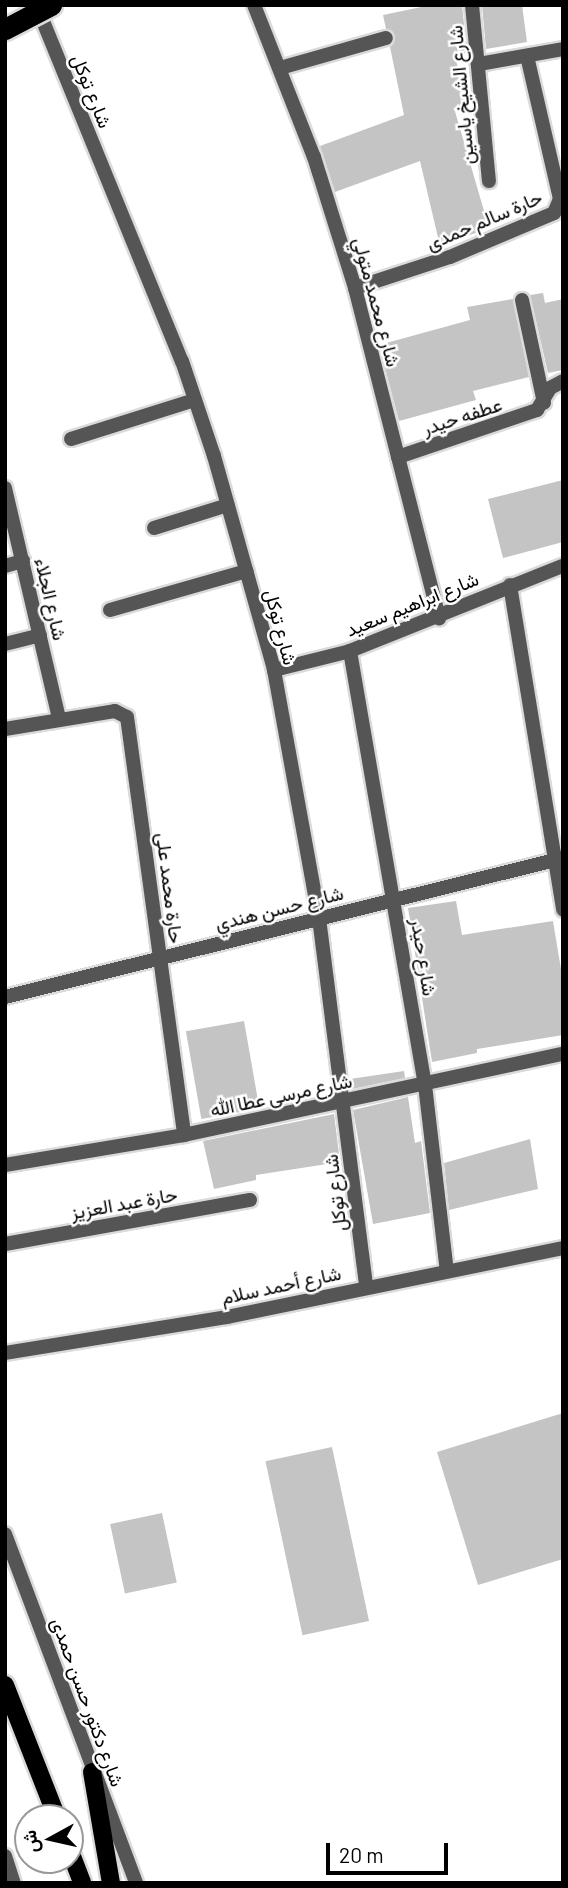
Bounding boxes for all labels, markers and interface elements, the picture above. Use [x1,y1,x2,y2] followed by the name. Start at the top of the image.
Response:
[444,24,478,166] street label: شارع الشيخ ياسين
[67,51,117,131] street label: شارع توكل
[423,185,545,255] street label: حارة سالم حمدى
[349,235,405,369] street label: شارع محمد متولي
[419,392,505,440] street label: عطفه حيدر
[30,556,72,642] street label: شارع الجلاء
[342,567,482,641] street label: شارع ابراهيم سعيد
[260,587,302,667] street label: شارع توكل
[152,831,188,945] street label: حارة محمد على
[212,881,346,935] street label: شارع حسن هندي
[407,917,441,997] street label: شارع حيدر
[208,1069,354,1121] street label: شارع مرسى عطا الله
[319,1153,351,1233] street label: شارع توكل
[69,1182,179,1224] street label: حارة عبد العزيز
[219,1261,343,1309] street label: شارع أحمد سلام
[47,1614,129,1790] street label: شارع دكتور حسن حمدى
[14,1804,84,1874] north arrow
[330,1828,452,1872] scale bar
[17,1829,43,1855] text: ش
[339,1842,384,1867] text: 20 m

